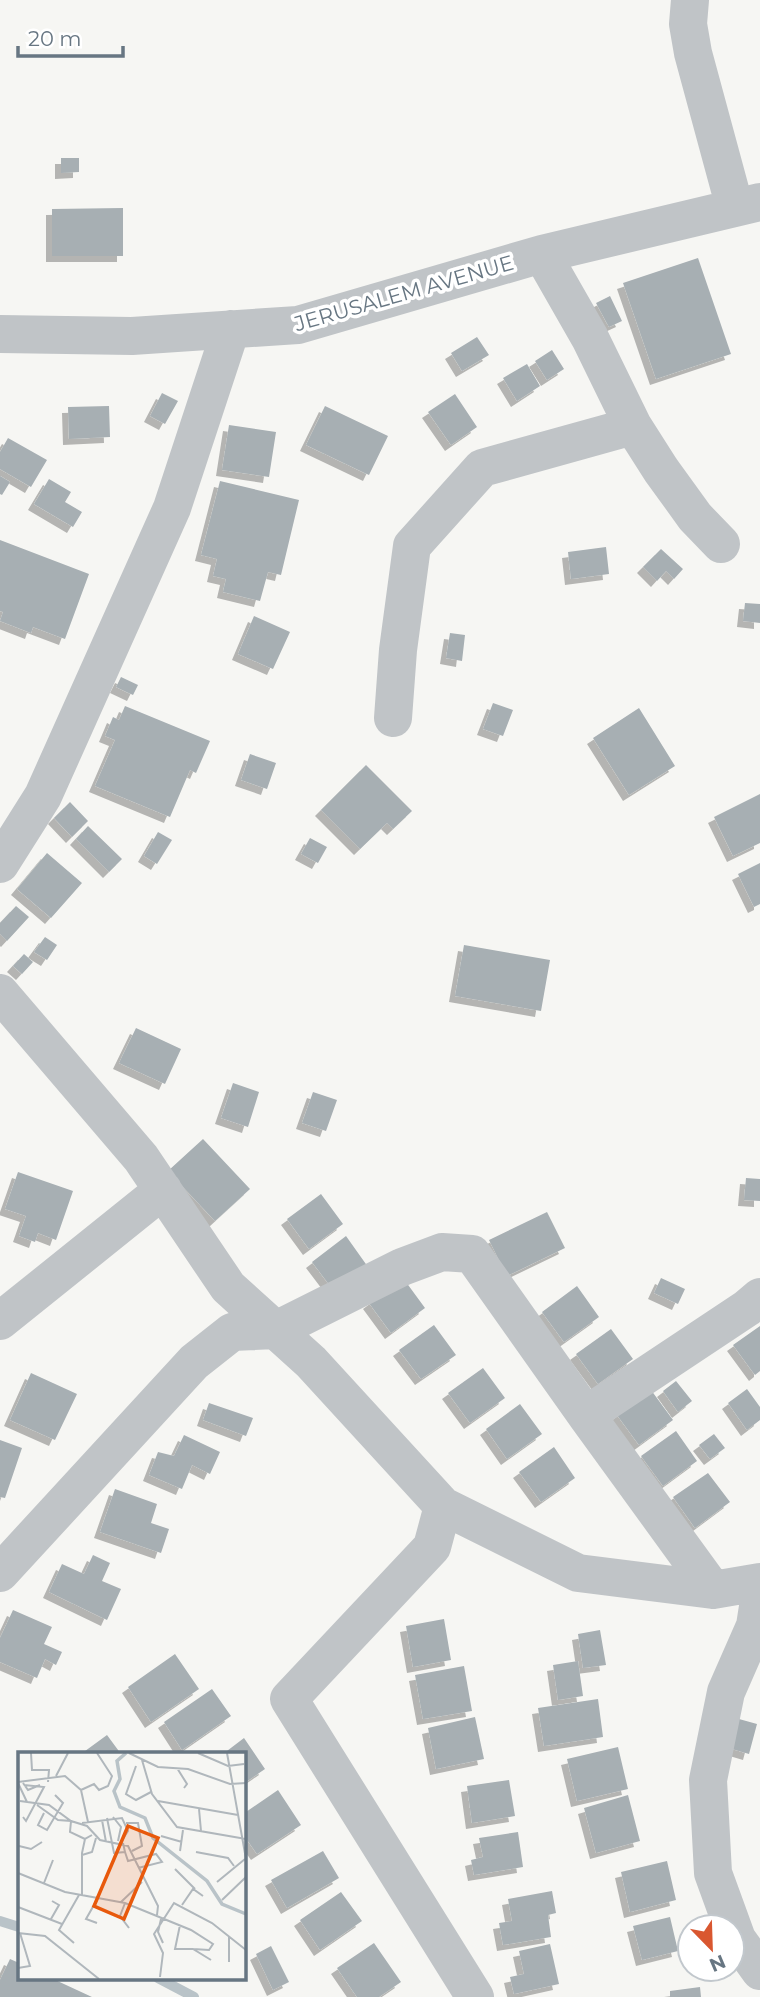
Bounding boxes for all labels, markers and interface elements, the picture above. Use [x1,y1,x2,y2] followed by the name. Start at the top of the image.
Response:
[18,14,122,58] scale bar
[28,26,82,51] text: 20 m
[291,250,516,337] street label: JERUSALEM AVENUE
[18,1752,245,1980] inset map
[676,1913,746,1983] north arrow
[706,1950,729,1977] text: N

